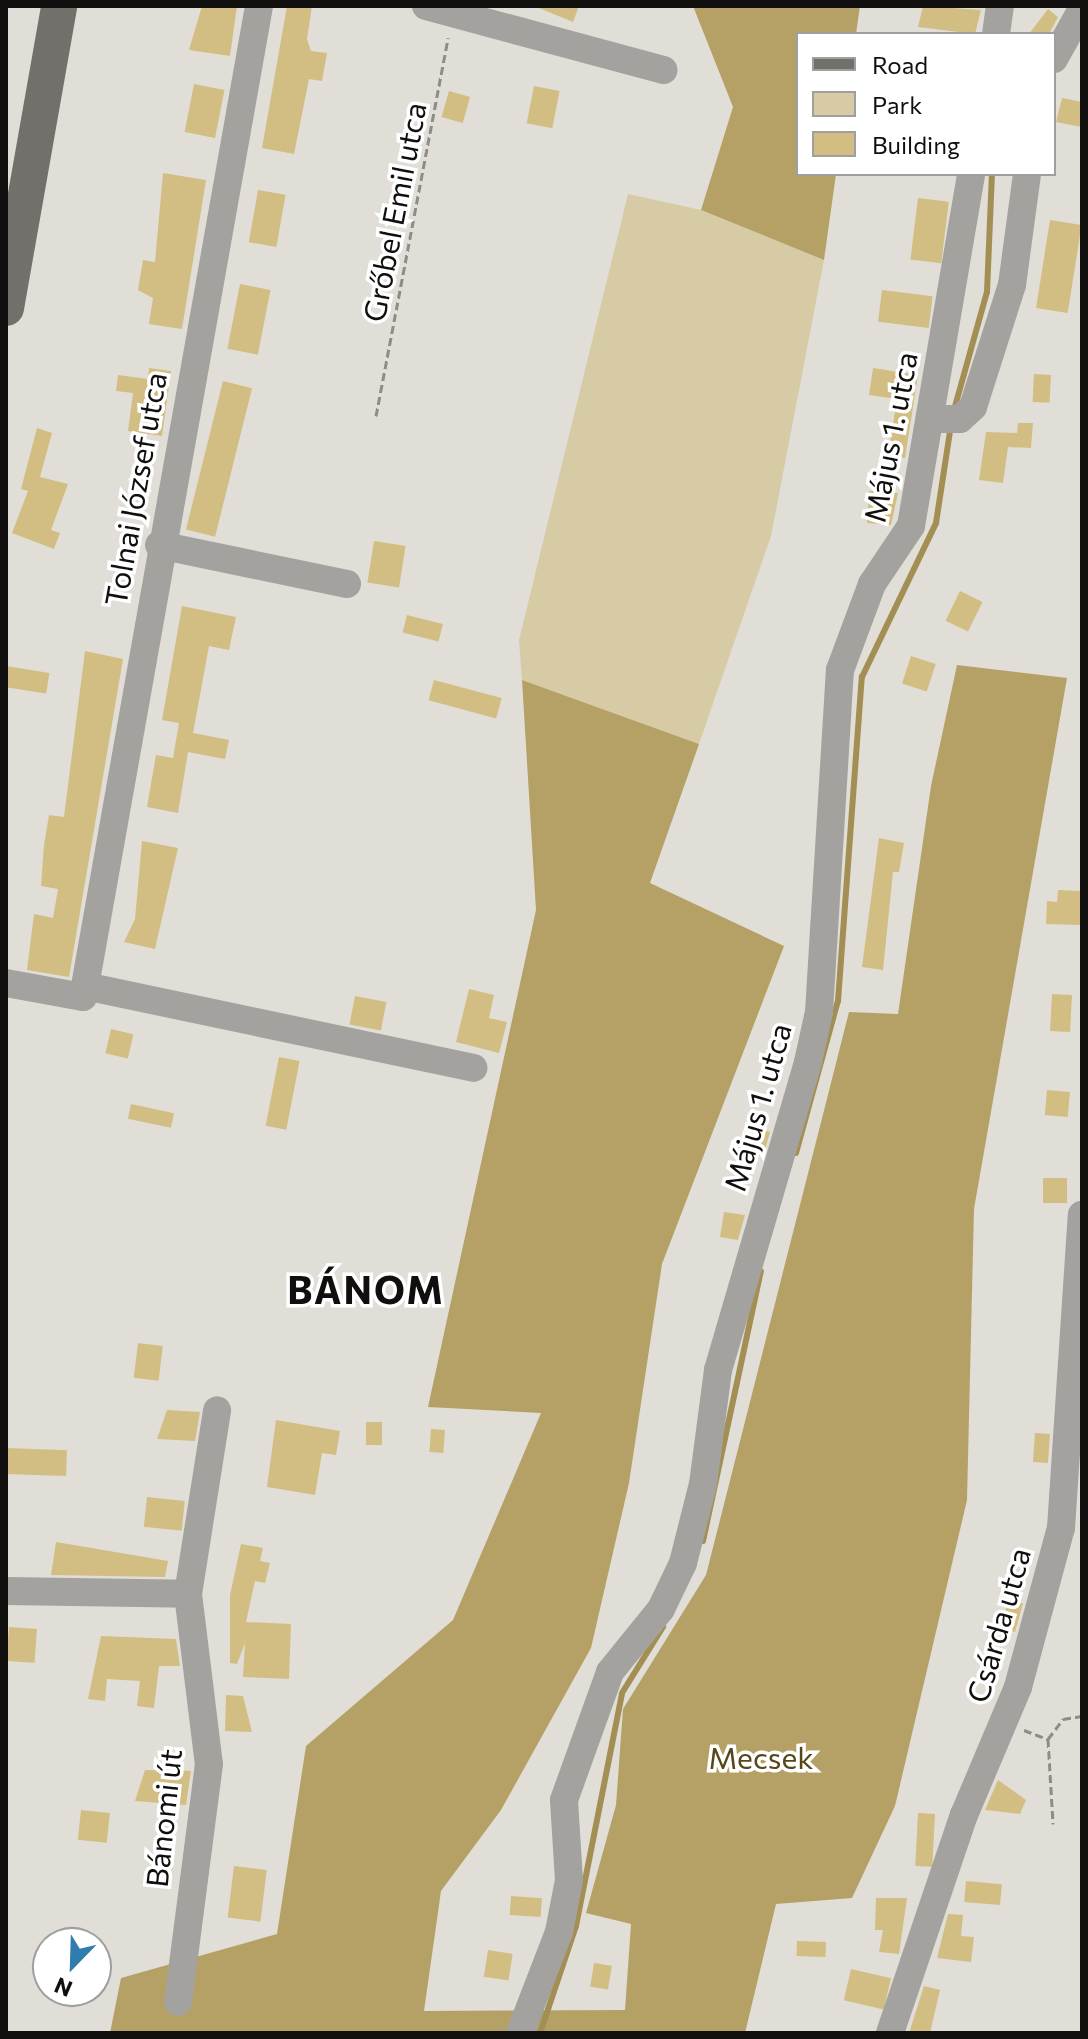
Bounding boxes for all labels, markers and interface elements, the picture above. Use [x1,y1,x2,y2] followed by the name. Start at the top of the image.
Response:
[796,32,1056,176] legend
[872,50,928,79] text: Road
[872,90,922,119] text: Park
[355,99,433,325] street label: Grőbel Emil utca
[872,130,960,159] text: Building
[856,349,924,525] street label: Május 1. utca
[97,369,173,609] street label: Tolnai József utca
[716,1019,798,1195] street label: Május 1. utca
[287,1266,445,1312] district label: BÁNOM
[959,1543,1037,1707] street label: Csárda utca
[708,1739,814,1775] park label: Mecsek
[138,1747,188,1889] street label: Bánomi út
[32,1927,112,2007] north arrow
[50,1972,76,2003] text: N

